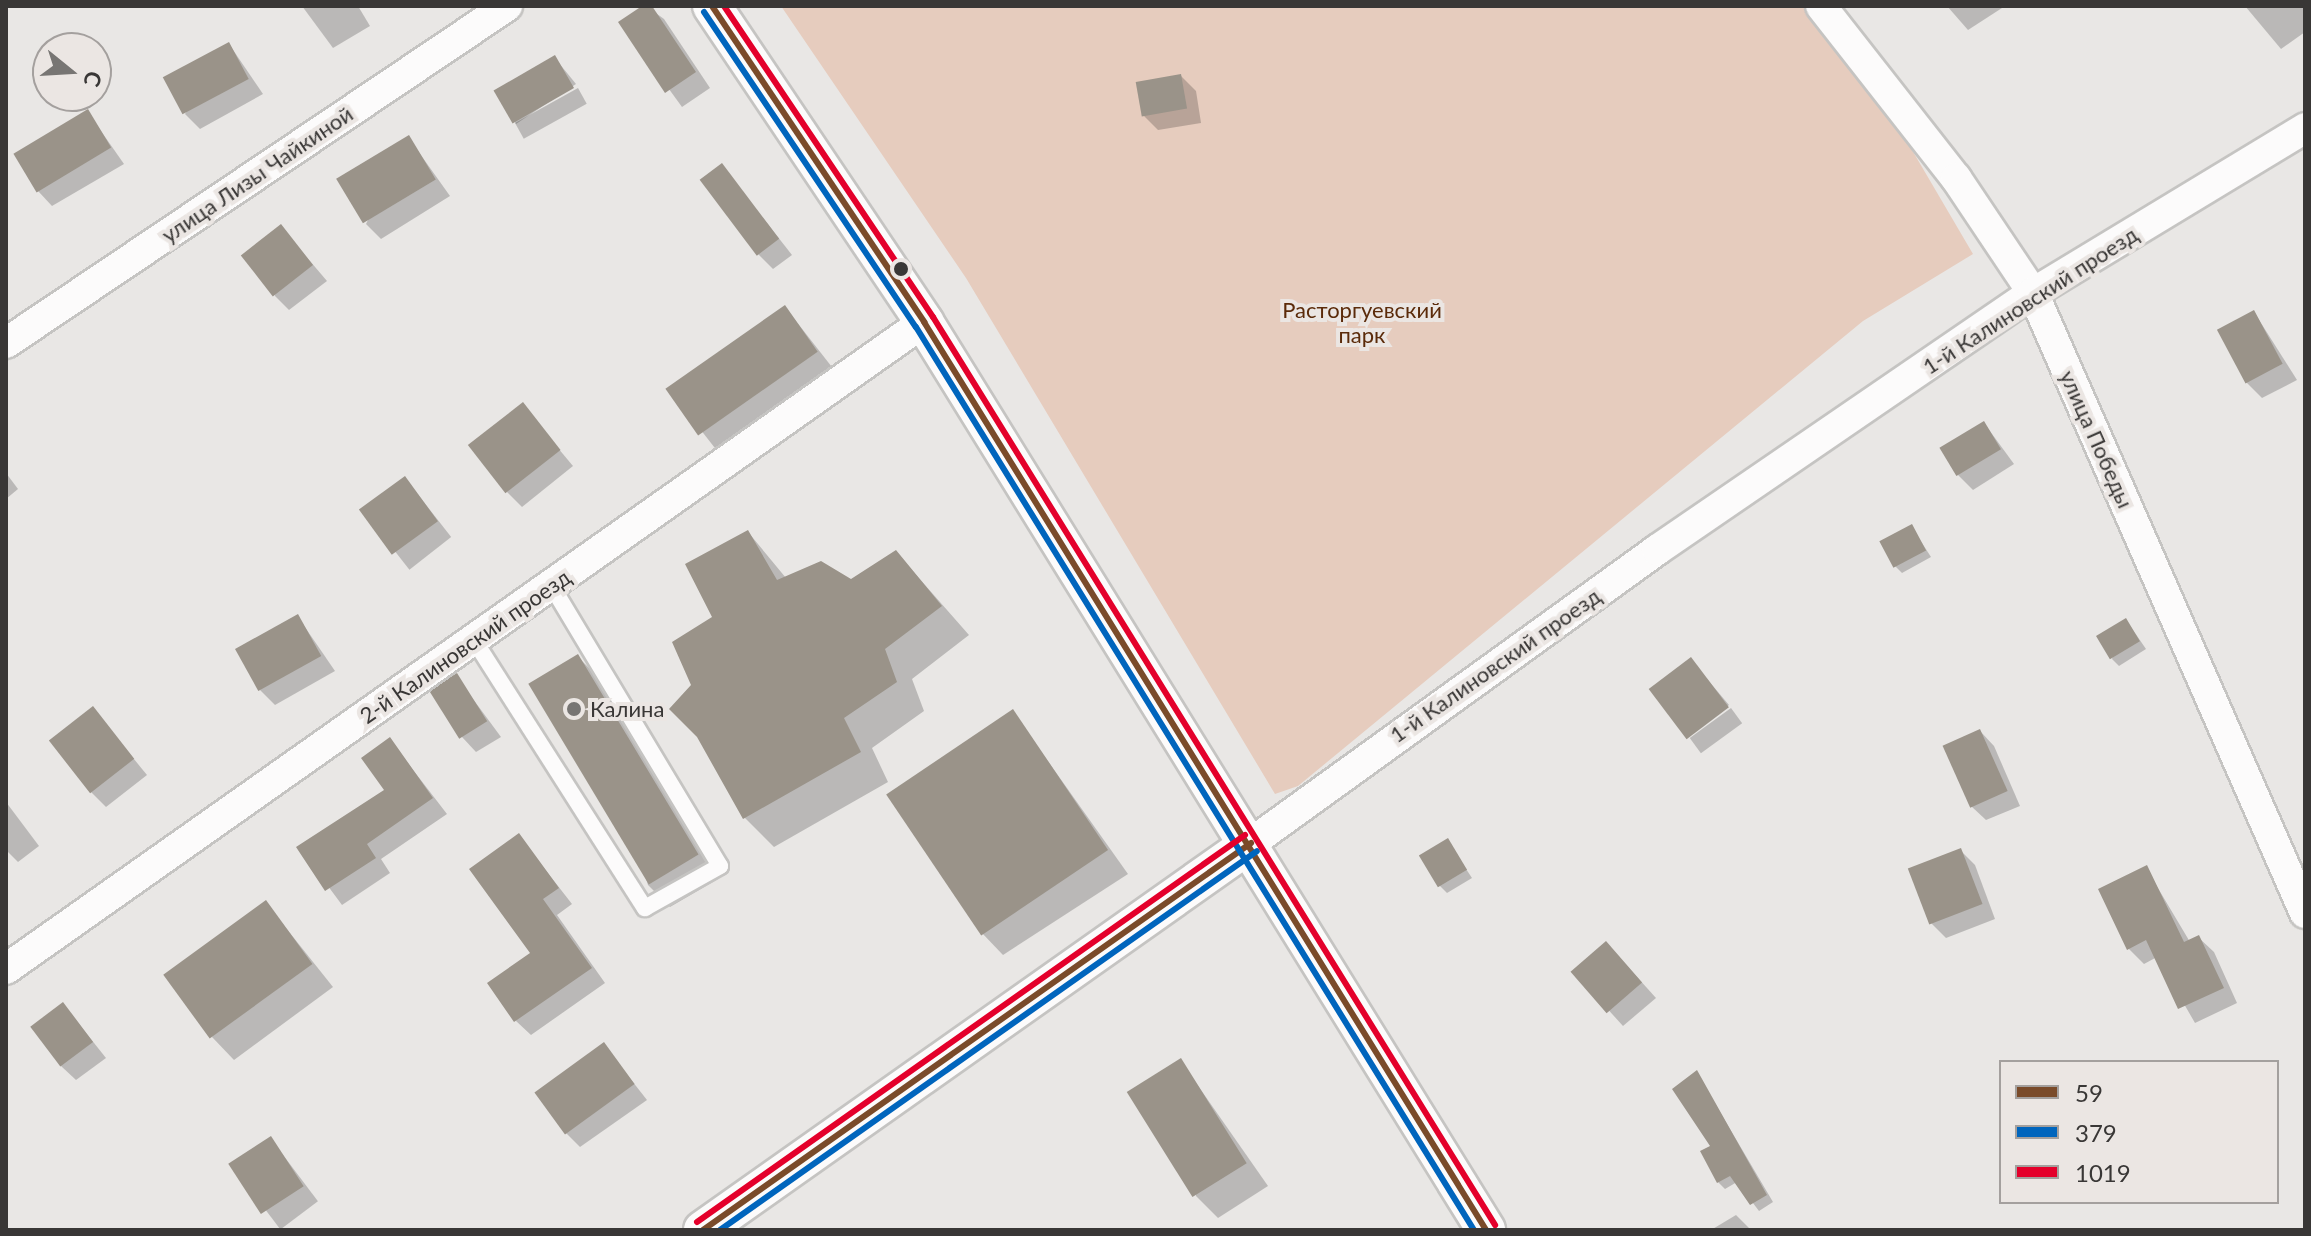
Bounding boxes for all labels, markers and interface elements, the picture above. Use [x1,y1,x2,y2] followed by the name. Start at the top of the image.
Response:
[32,32,112,112] north arrow
[78,68,108,90] text: С
[156,100,358,248] street label: улица Лизы Чайкиной
[1918,221,2142,379] street label: 1-й Калиновский проезд
[893,261,909,277] unlabelled marker
[1282,296,1442,348] park label: Расторгуевский парк
[2055,366,2139,512] street label: улица Победы
[355,563,575,729] street label: 2-й Калиновский проезд
[1385,582,1605,748] street label: 1-й Калиновский проезд
[590,696,664,722] place label: Калина
[565,700,583,718] marker: Калина
[1999,1060,2279,1204] legend
[2075,1078,2103,1107] text: 59
[2075,1118,2117,1147] text: 379
[2075,1158,2131,1187] text: 1019

